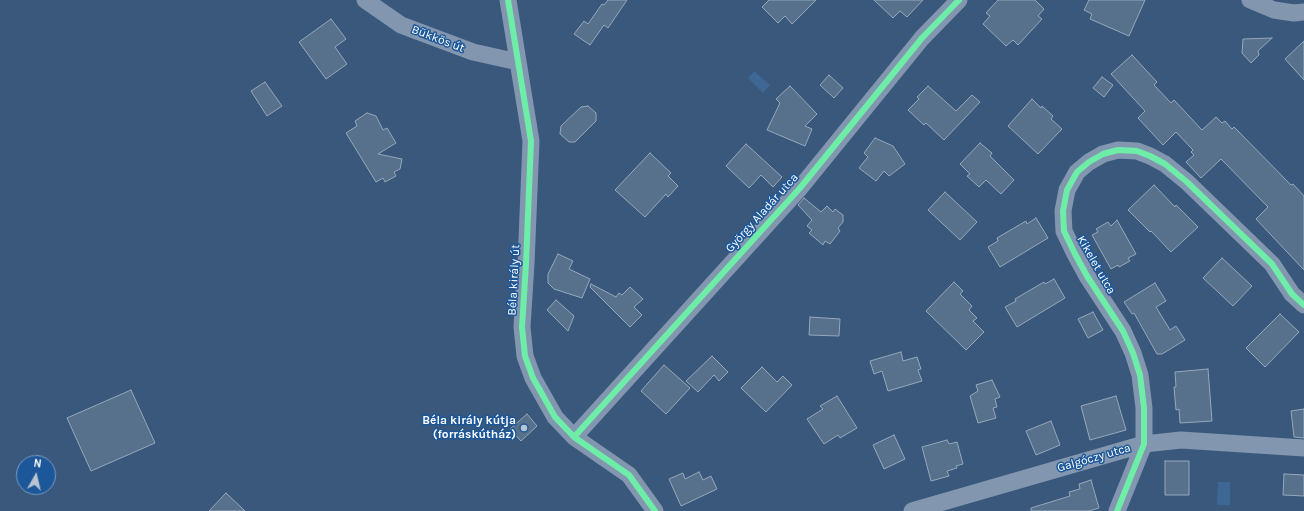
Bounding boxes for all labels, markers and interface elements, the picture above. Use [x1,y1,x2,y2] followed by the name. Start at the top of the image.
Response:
[409,22,467,56] street label: Bükkös út
[723,170,801,256] street label: György Aladár utca
[1073,233,1119,297] street label: Kikelet utca
[505,244,523,316] street label: Béla király út
[422,414,516,442] place label: Béla király kútja (forráskútház)
[519,423,529,433] marker: Béla király kútja (forráskútház)
[1056,441,1132,475] street label: Galgóczy utca
[16,455,56,495] north arrow
[33,457,42,471] text: N

